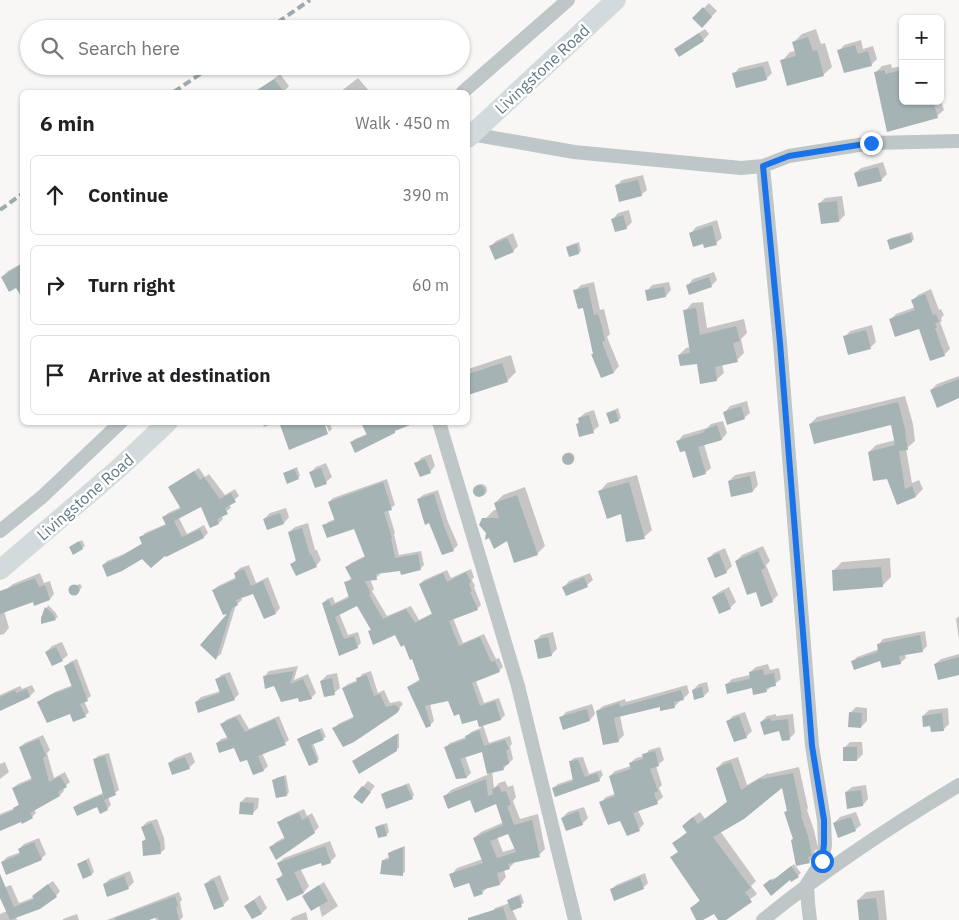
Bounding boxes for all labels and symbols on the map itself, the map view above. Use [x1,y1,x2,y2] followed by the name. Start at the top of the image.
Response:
[491,20,593,118] street label: Livingstone Road
[860,132,883,155] route end
[32,449,138,545] street label: Livingstone Road
[811,850,834,873] route start

